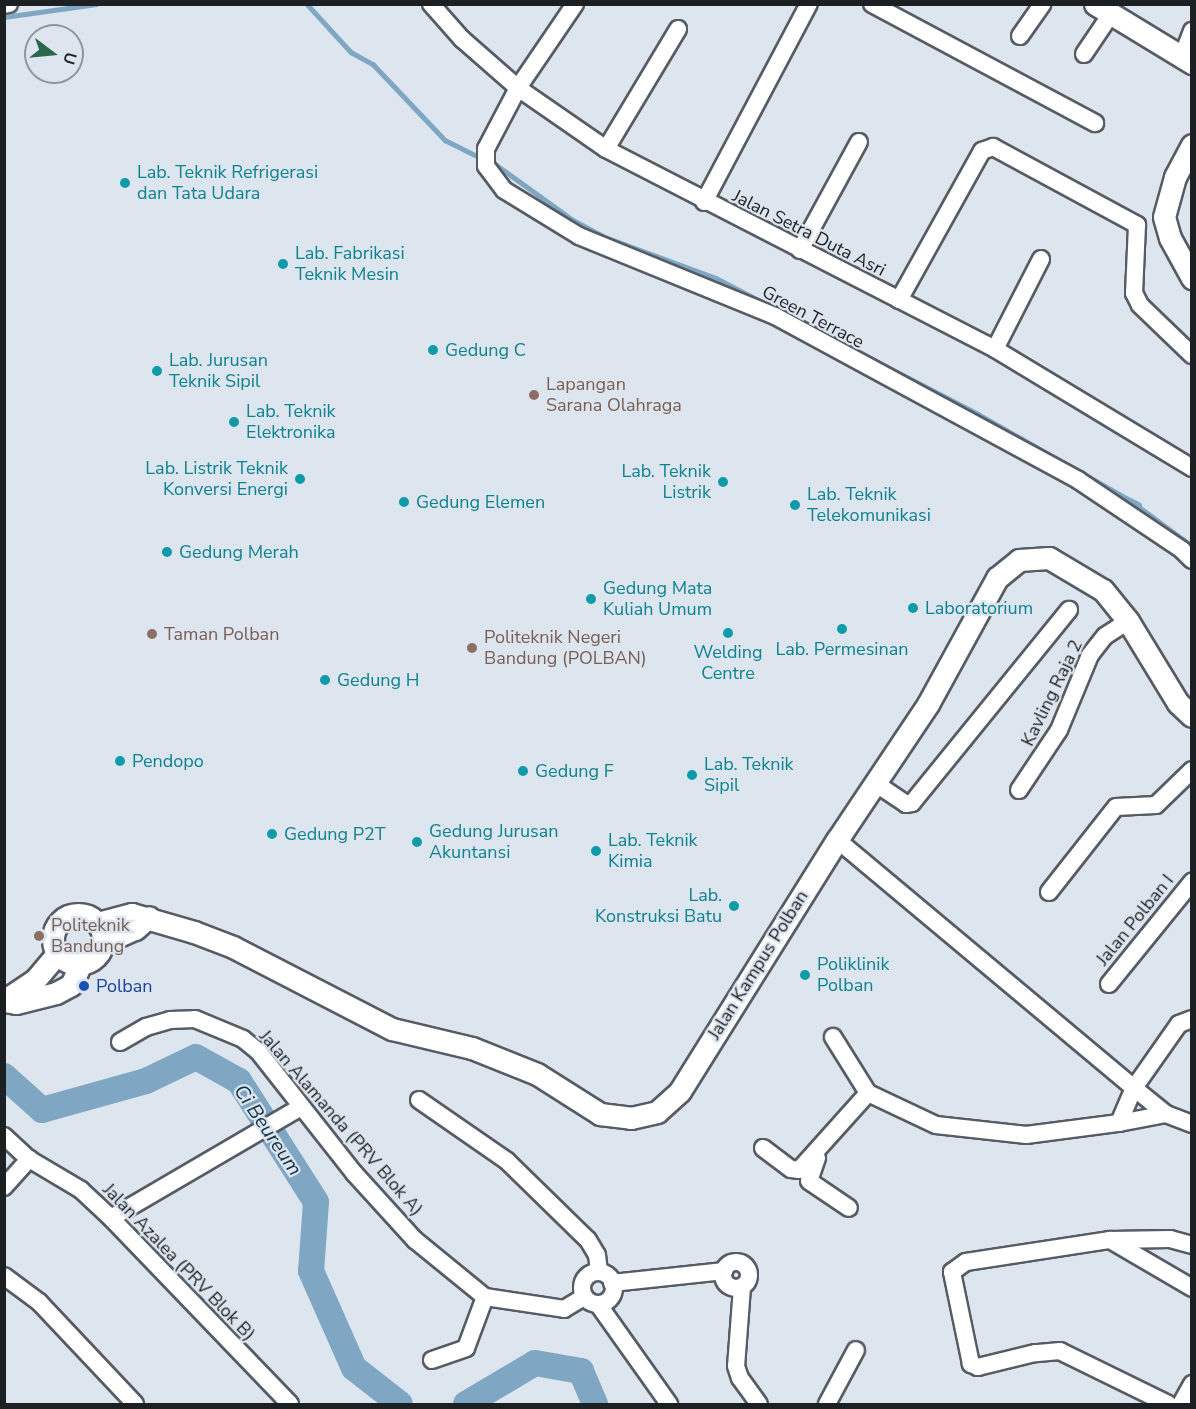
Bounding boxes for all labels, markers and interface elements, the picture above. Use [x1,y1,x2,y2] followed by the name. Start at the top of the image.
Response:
[24,24,84,84] north arrow
[57,50,82,67] text: U
[137,162,318,204] place label: Lab. Teknik Refrigerasi dan Tata Udara
[118,176,132,190] marker: Lab. Teknik Refrigerasi dan Tata Udara
[729,185,889,281] street label: Jalan Setra Duta Asri
[295,243,405,286] place label: Lab. Fabrikasi Teknik Mesin
[276,257,290,271] marker: Lab. Fabrikasi Teknik Mesin
[758,281,868,353] street label: Green Terrace
[445,339,526,361] place label: Gedung C
[426,343,440,357] marker: Gedung C
[169,350,268,392] place label: Lab. Jurusan Teknik Sipil
[150,364,164,378] marker: Lab. Jurusan Teknik Sipil
[546,374,682,416] place label: Lapangan Sarana Olahraga
[527,388,541,402] marker: Lapangan Sarana Olahraga
[246,401,336,444] place label: Lab. Teknik Elektronika
[227,415,241,429] marker: Lab. Teknik Elektronika
[145,458,288,500] place label: Lab. Listrik Teknik Konversi Energi
[621,461,711,504] place label: Lab. Teknik Listrik
[293,472,307,486] marker: Lab. Listrik Teknik Konversi Energi
[716,475,730,489] marker: Lab. Teknik Listrik
[807,484,931,526] place label: Lab. Teknik Telekomunikasi
[416,491,545,513] place label: Gedung Elemen
[397,495,411,509] marker: Gedung Elemen
[788,498,802,512] marker: Lab. Teknik Telekomunikasi
[179,541,299,563] place label: Gedung Merah
[160,545,174,559] marker: Gedung Merah
[603,578,712,620] place label: Gedung Mata Kuliah Umum
[584,592,598,606] marker: Gedung Mata Kuliah Umum
[925,597,1033,619] place label: Laboratorium
[906,601,920,615] marker: Laboratorium
[835,622,849,636] marker: Lab. Permesinan
[164,623,279,645] place label: Taman Polban
[721,626,735,640] marker: Welding Centre
[145,627,159,641] marker: Taman Polban
[484,627,647,670] place label: Politeknik Negeri Bandung (POLBAN)
[1017,636,1087,750] street label: Kavling Raja 2
[776,638,908,660] place label: Lab. Permesinan
[465,641,479,655] marker: Politeknik Negeri Bandung (POLBAN)
[693,642,763,684] place label: Welding Centre
[337,669,419,691] place label: Gedung H
[318,673,332,687] marker: Gedung H
[132,750,204,772] place label: Pendopo
[113,754,127,768] marker: Pendopo
[704,754,794,796] place label: Lab. Teknik Sipil
[535,760,613,782] place label: Gedung F
[516,764,530,778] marker: Gedung F
[685,768,699,782] marker: Lab. Teknik Sipil
[429,821,559,864] place label: Gedung Jurusan Akuntansi
[284,823,386,845] place label: Gedung P2T
[265,827,279,841] marker: Gedung P2T
[608,830,698,872] place label: Lab. Teknik Kimia
[410,835,424,849] marker: Gedung Jurusan Akuntansi
[589,844,603,858] marker: Lab. Teknik Kimia
[1092,870,1178,970] street label: Jalan Polban I
[595,885,722,928] place label: Lab. Konstruksi Batu
[703,886,813,1044] street label: Jalan Kampus Polban
[727,899,741,913] marker: Lab. Konstruksi Batu
[51,915,130,958] place label: Politeknik Bandung
[32,929,46,943] marker: Politeknik Bandung
[817,954,889,996] place label: Poliklinik Polban
[798,968,812,982] marker: Poliklinik Polban
[96,975,153,997] place label: Polban
[77,979,91,993] marker: Polban
[255,1026,427,1220] street label: Jalan Alamanda (PRV Blok A)
[229,1080,307,1180] water label: Ci Beureum
[98,1179,260,1345] street label: Jalan Azalea (PRV Blok B)

